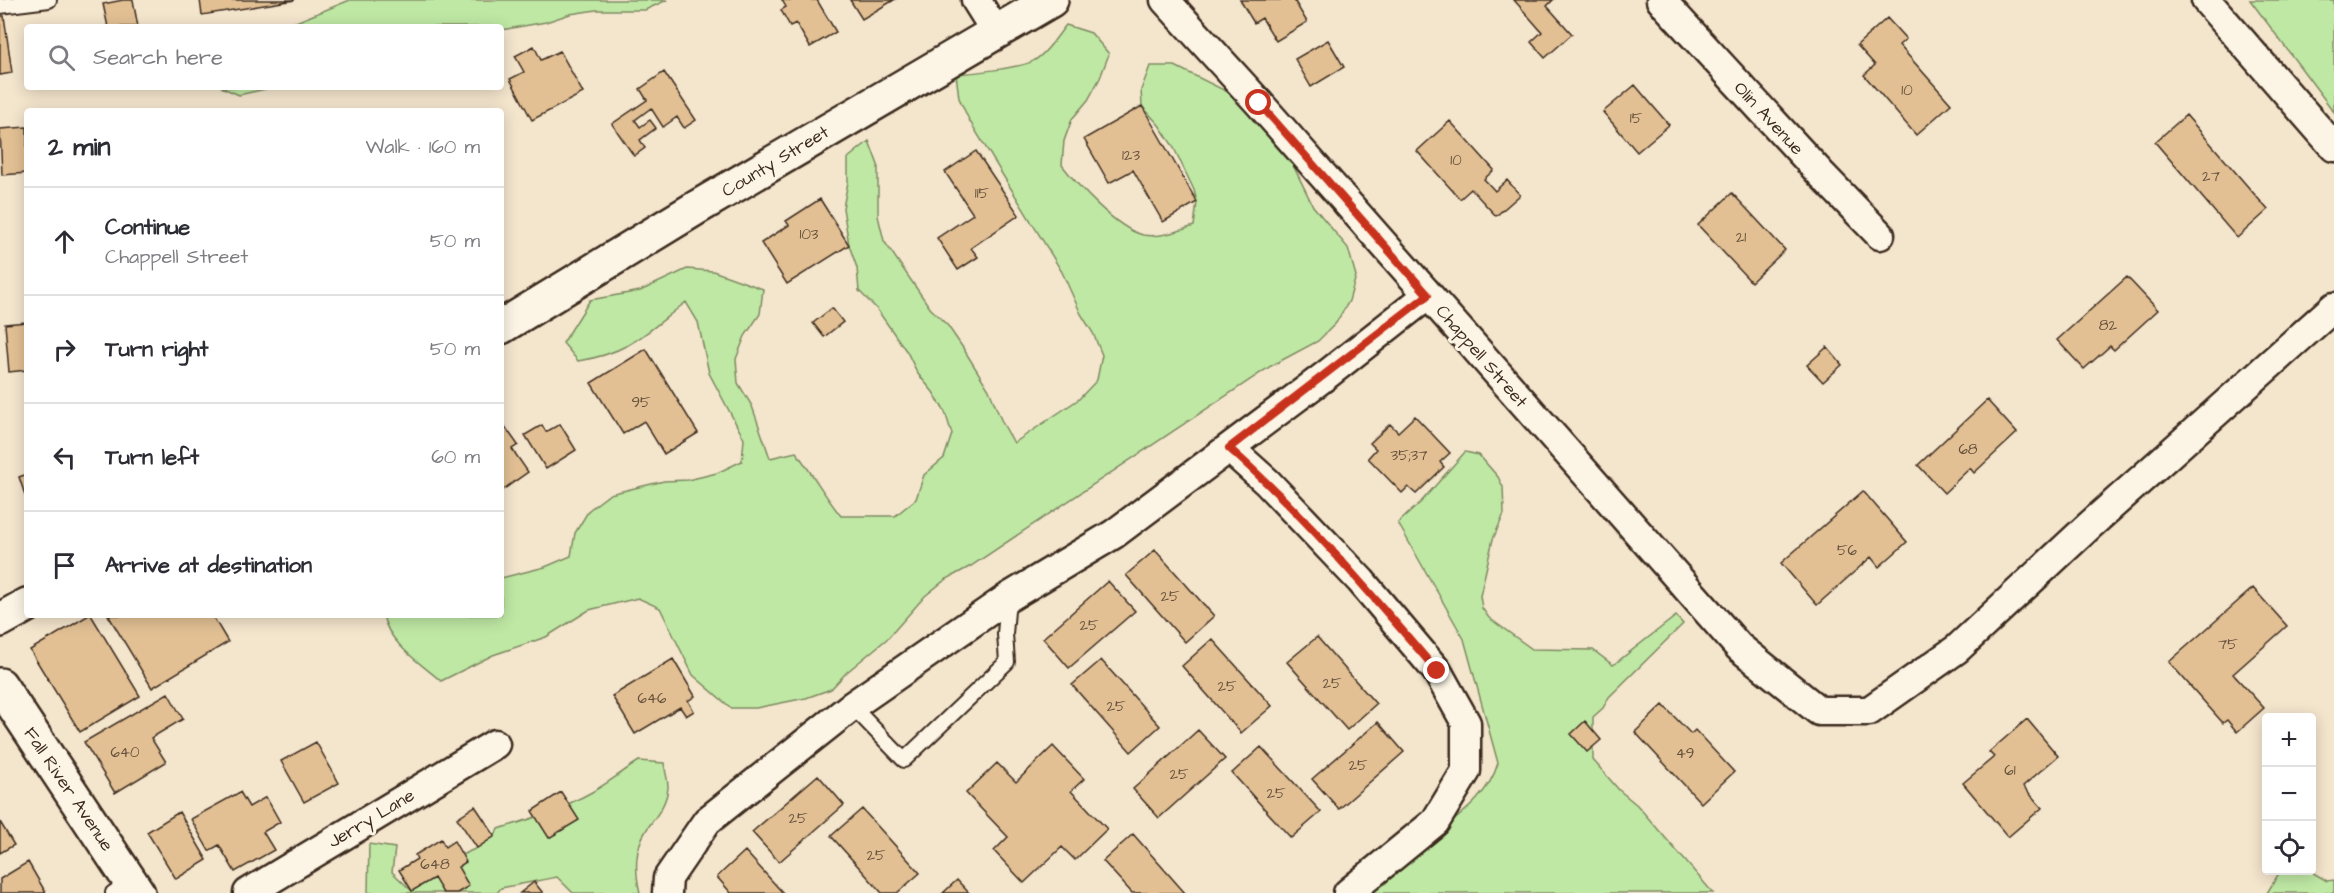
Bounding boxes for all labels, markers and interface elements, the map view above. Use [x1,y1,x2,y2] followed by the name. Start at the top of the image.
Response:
[24,24,504,90] search box
[45,41,78,74] icon: search
[93,42,223,73] text: Search here
[1728,76,1809,161] street label: Olin Avenue
[1901,80,1913,101] house number: 10
[1245,89,1271,115] route start
[1630,108,1643,129] house number: 15
[717,119,835,204] street label: County Street
[48,129,110,165] text: 2 min
[365,133,480,161] text: Walk · 160 m
[1122,145,1140,166] house number: 123
[1450,150,1462,171] house number: 10
[2202,166,2220,187] house number: 27
[975,183,990,204] house number: 115
[105,212,190,243] text: Continue
[799,224,819,245] house number: 103
[48,225,81,258] icon: ahead
[430,227,480,255] text: 50 m
[1736,227,1746,248] house number: 21
[105,243,248,271] text: Chappell Street
[1430,299,1534,414] street label: Chappell Street
[2099,315,2118,336] house number: 82
[48,333,81,366] icon: right
[105,334,208,365] text: Turn right
[430,335,480,363] text: 50 m
[631,392,651,413] house number: 95
[1958,439,1978,460] house number: 68
[48,441,81,474] icon: left
[105,442,199,473] text: Turn left
[431,443,480,471] text: 60 m
[1391,445,1427,466] house number: 35;37
[1837,540,1858,561] house number: 56
[48,549,81,582] icon: arrive
[105,550,312,581] text: Arrive at destination
[1160,586,1180,607] house number: 25
[1079,615,1099,636] house number: 25
[2218,634,2238,655] house number: 75
[1423,657,1449,683] route end
[1322,673,1342,694] house number: 25
[1217,676,1237,697] house number: 25
[637,688,667,709] house number: 646
[1106,696,1126,717] house number: 25
[2262,713,2316,875] map controls
[2262,713,2316,767] button: +
[18,722,120,856] street label: Fall River Avenue
[110,742,140,763] house number: 640
[1676,743,1694,764] house number: 49
[1348,755,1368,776] house number: 25
[2004,760,2016,781] house number: 61
[1169,764,1189,785] house number: 25
[2262,767,2316,821] button: −
[323,783,420,855] street label: Jerry Lane
[1266,783,1286,804] house number: 25
[788,808,808,829] house number: 25
[2262,821,2316,875] button: locate
[866,845,886,866] house number: 25
[420,854,450,875] house number: 648

